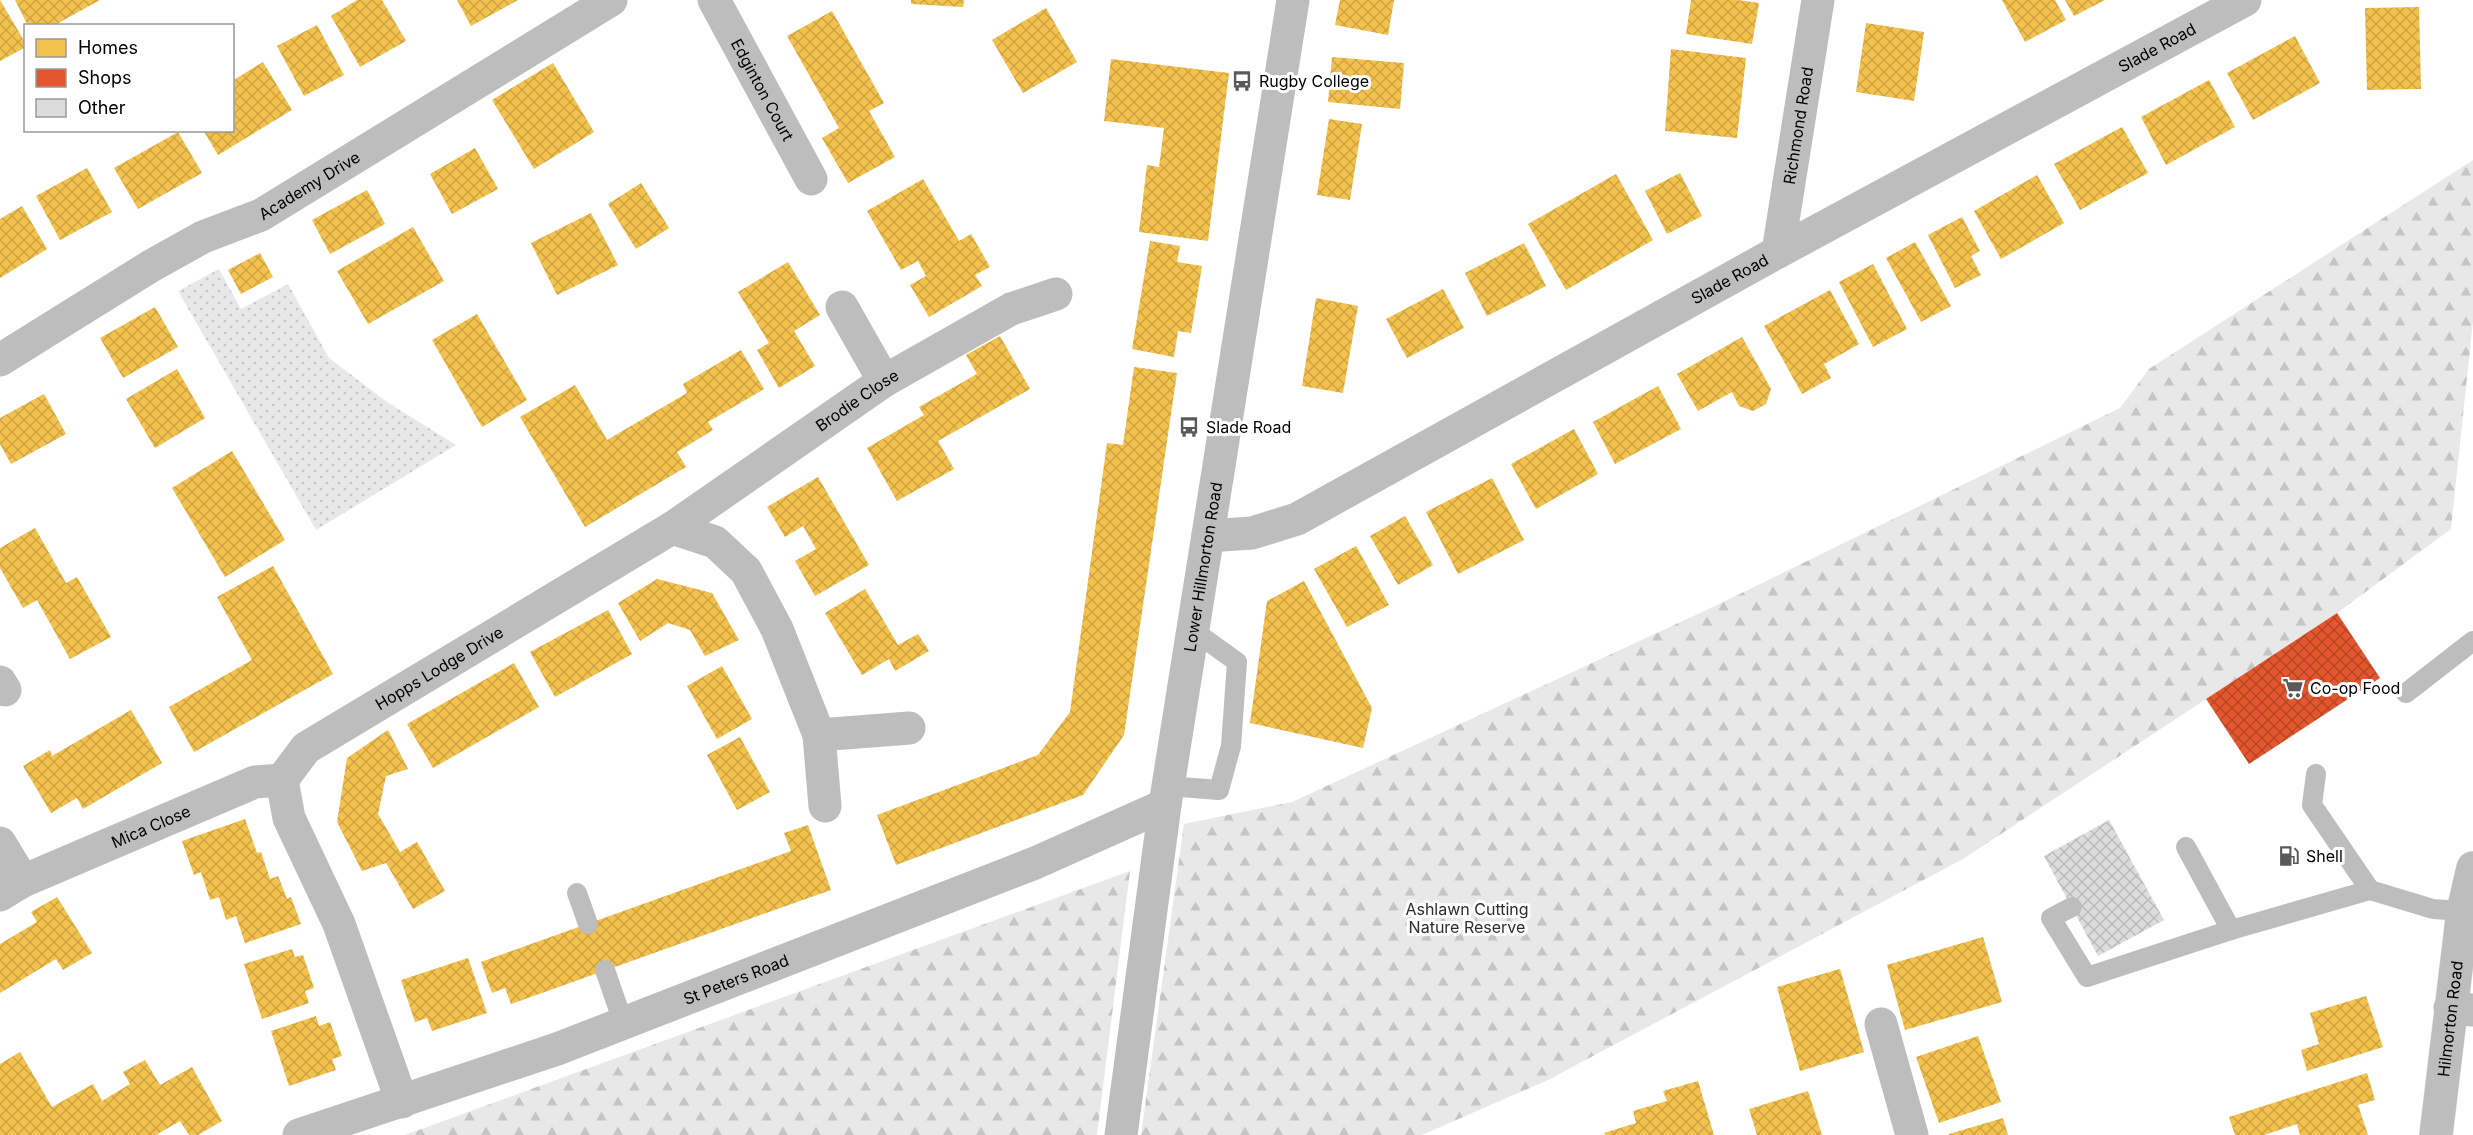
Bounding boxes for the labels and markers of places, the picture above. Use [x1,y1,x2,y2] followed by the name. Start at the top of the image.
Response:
[1230,69,1254,93] bus stop icon: Rugby College
[1259,71,1369,91] place label: Rugby College
[1177,415,1201,439] bus stop icon: Slade Road
[1206,417,1291,437] place label: Slade Road
[2281,676,2305,700] supermarket icon: Co-op Food
[2310,678,2400,698] place label: Co-op Food
[2277,844,2301,868] fuel station icon: Shell
[2306,846,2343,866] place label: Shell

